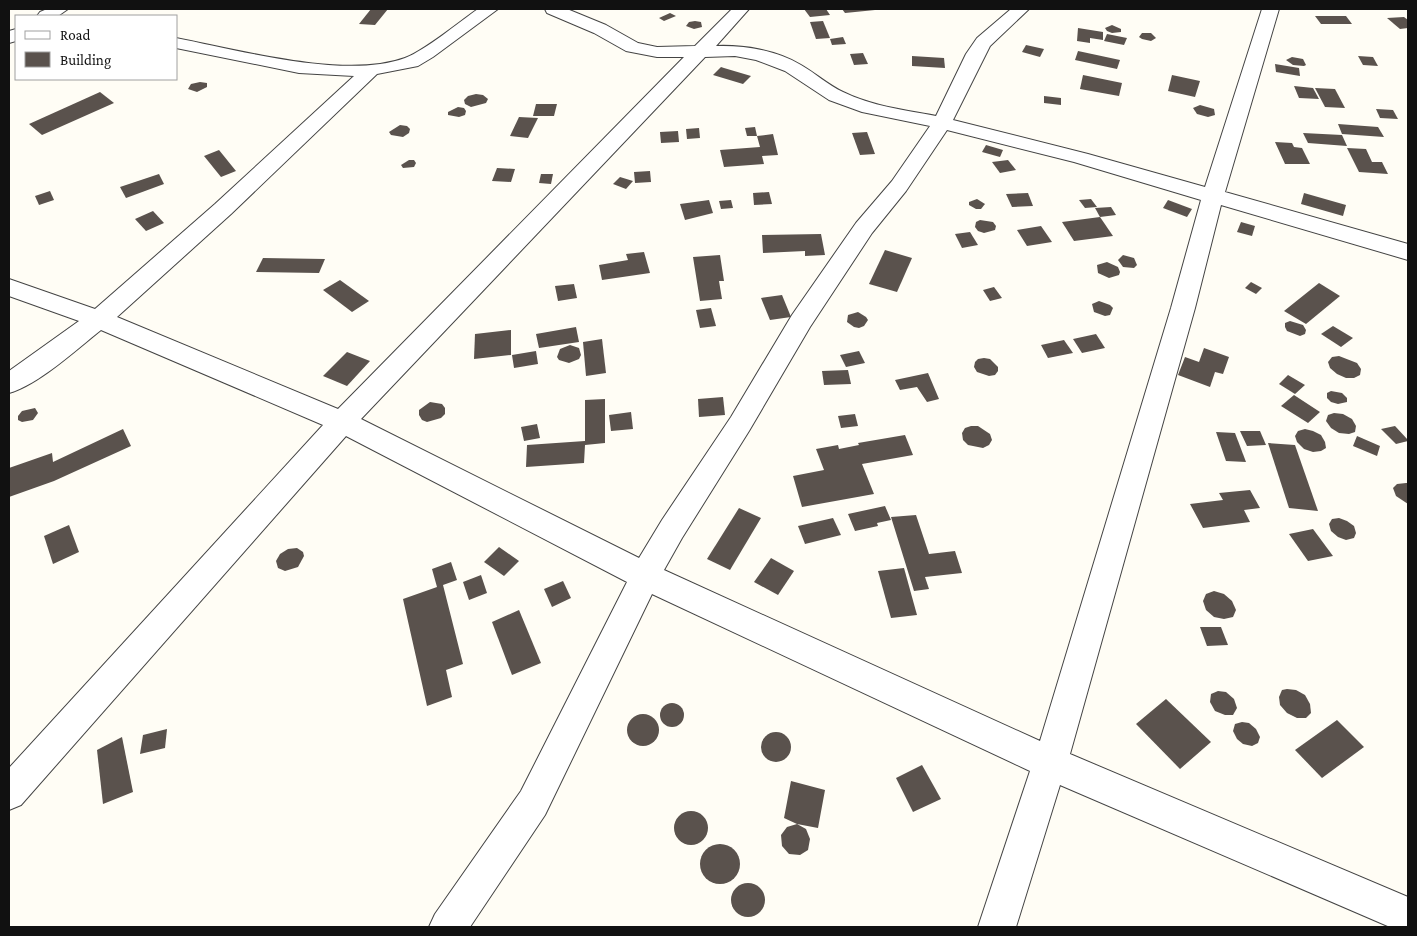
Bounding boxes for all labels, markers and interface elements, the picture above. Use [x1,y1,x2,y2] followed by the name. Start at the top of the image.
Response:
[15,15,178,80] legend
[60,27,91,43] text: Road
[60,52,111,69] text: Building

